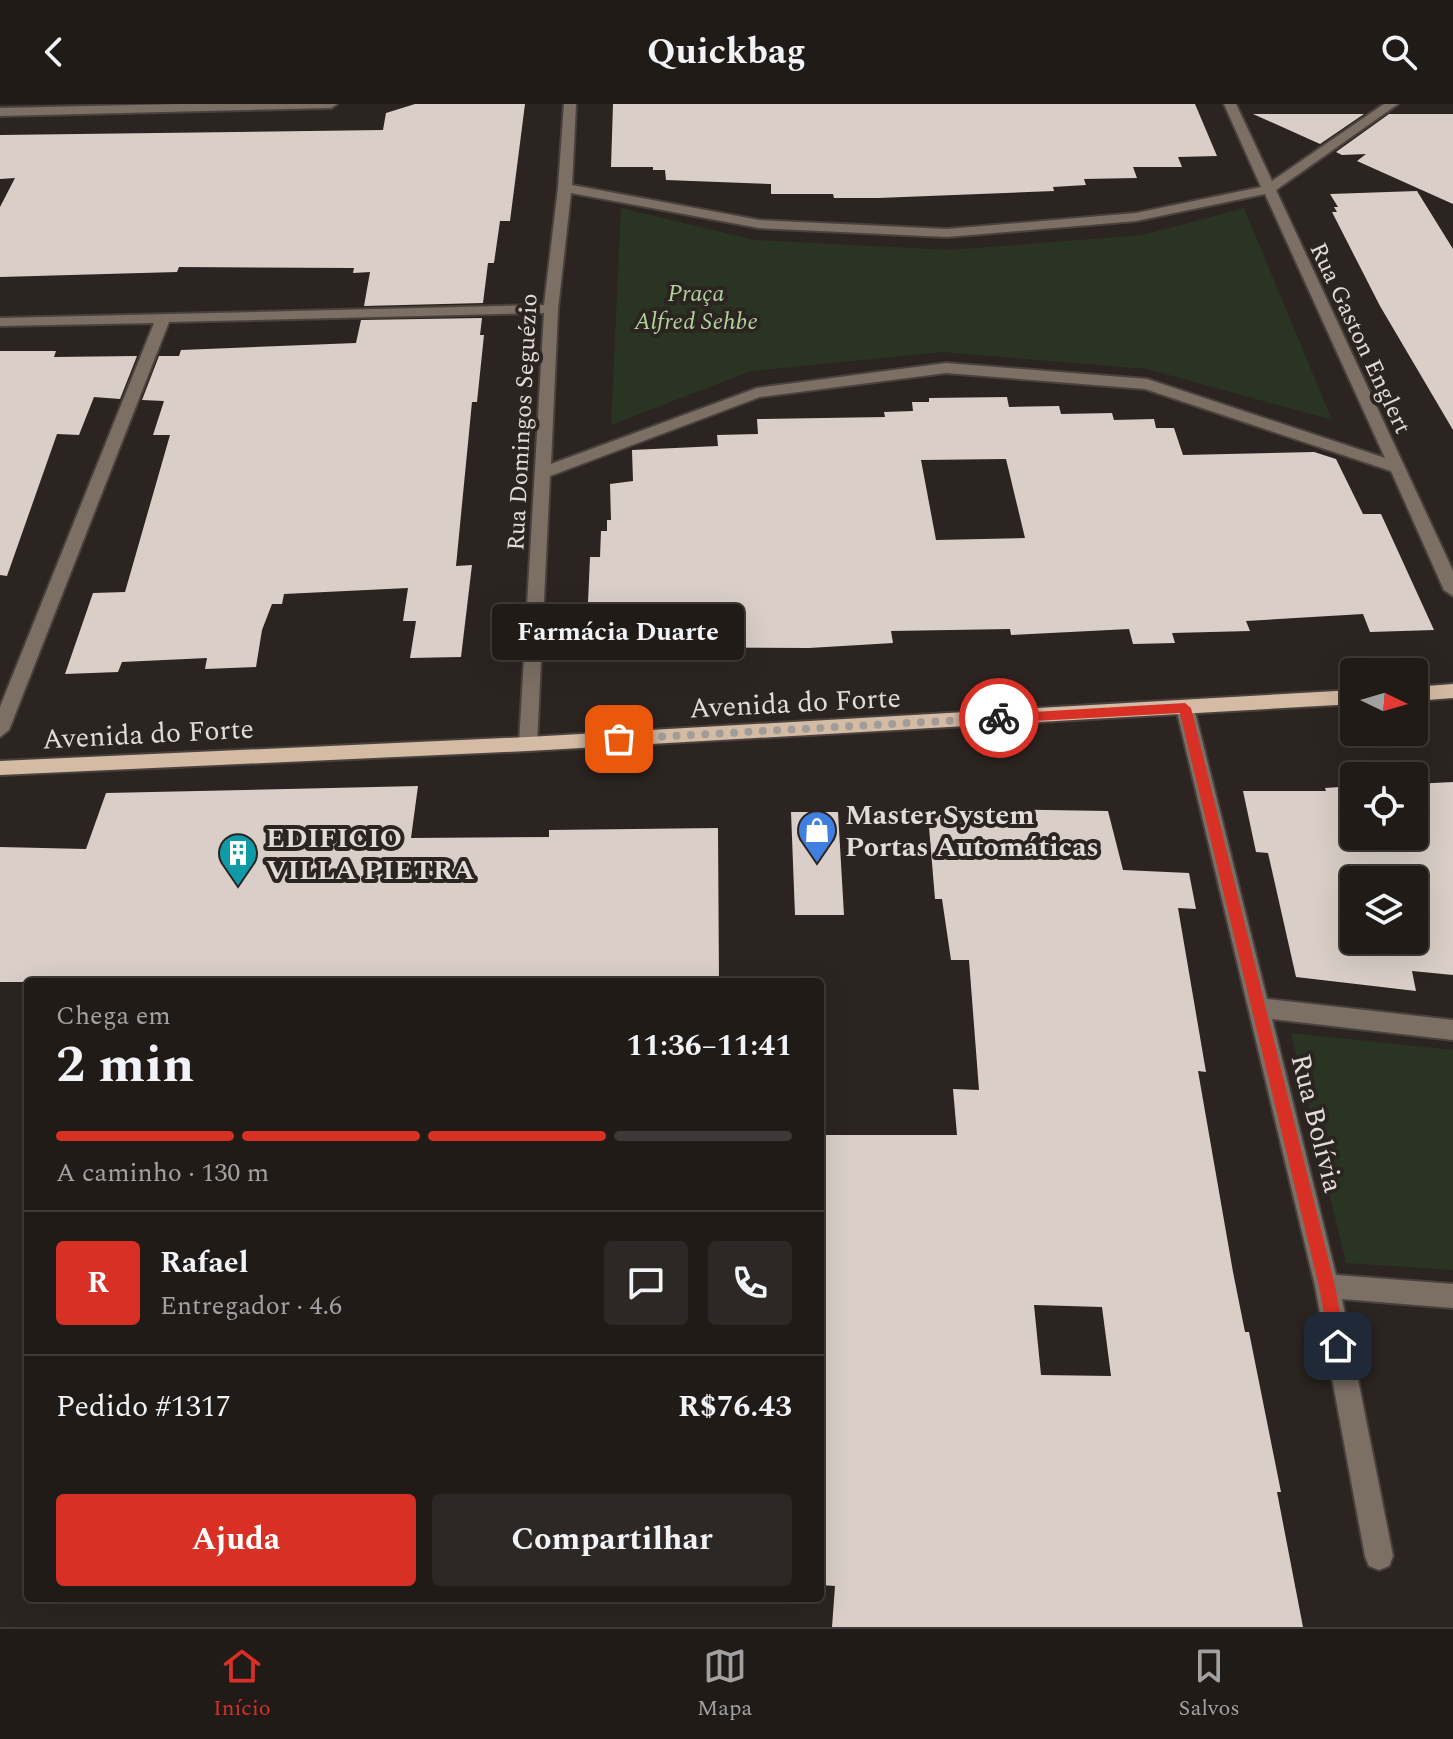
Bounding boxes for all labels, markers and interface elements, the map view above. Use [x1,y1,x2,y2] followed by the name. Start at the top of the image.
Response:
[647,25,806,80] text: Quickbag
[32,30,76,74] icon: back
[1377,30,1421,74] icon: search
[1300,237,1420,440] street label: Rua Gaston Englert
[633,276,758,340] park label: Praça Alfred Sehbe
[498,292,548,552] street label: Rua Domingos Seguézio
[493,603,745,659] callout: Farmácia Duarte
[517,612,719,652] text: Farmácia Duarte
[1340,658,1428,746] north arrow
[1340,658,1428,954] map controls
[688,676,902,731] street label: Avenida do Forte
[959,678,1039,758] courier
[977,696,1021,740] icon: bike
[585,705,653,773] pin
[41,707,255,762] street label: Avenida do Forte
[597,717,641,761] icon: bag
[1340,762,1428,850] button: locate
[845,794,1099,869] place label: Master System Portas Automáticas
[796,809,838,864] shop icon: Master System Portas Automáticas
[266,817,475,892] place label: EDIFICIO VILLA PIETRA
[217,832,259,887] building icon: EDIFICIO VILLA PIETRA
[1340,866,1428,954] button: layers
[56,996,171,1036] text: Chega em
[626,1023,792,1069] text: 11:36–11:41
[56,1026,194,1105] text: 2 min
[1279,1049,1355,1198] street label: Rua Bolívia
[56,1153,269,1193] text: A caminho · 130 m
[160,1240,249,1286] text: Rafael
[604,1241,688,1325] button: chat
[708,1241,792,1325] button: phone
[87,1260,109,1306] text: R
[160,1286,342,1326] text: Entregador · 4.6
[1304,1312,1372,1380] pin
[1316,1324,1360,1368] icon: home
[56,1384,231,1430] text: Pedido #1317
[678,1384,792,1430] text: R$76.43
[56,1494,416,1586] button: Ajuda
[432,1494,792,1586] button: Compartilhar
[213,1644,271,1725] tab: Início
[697,1644,752,1725] tab: Mapa
[1179,1644,1240,1725] tab: Salvos

